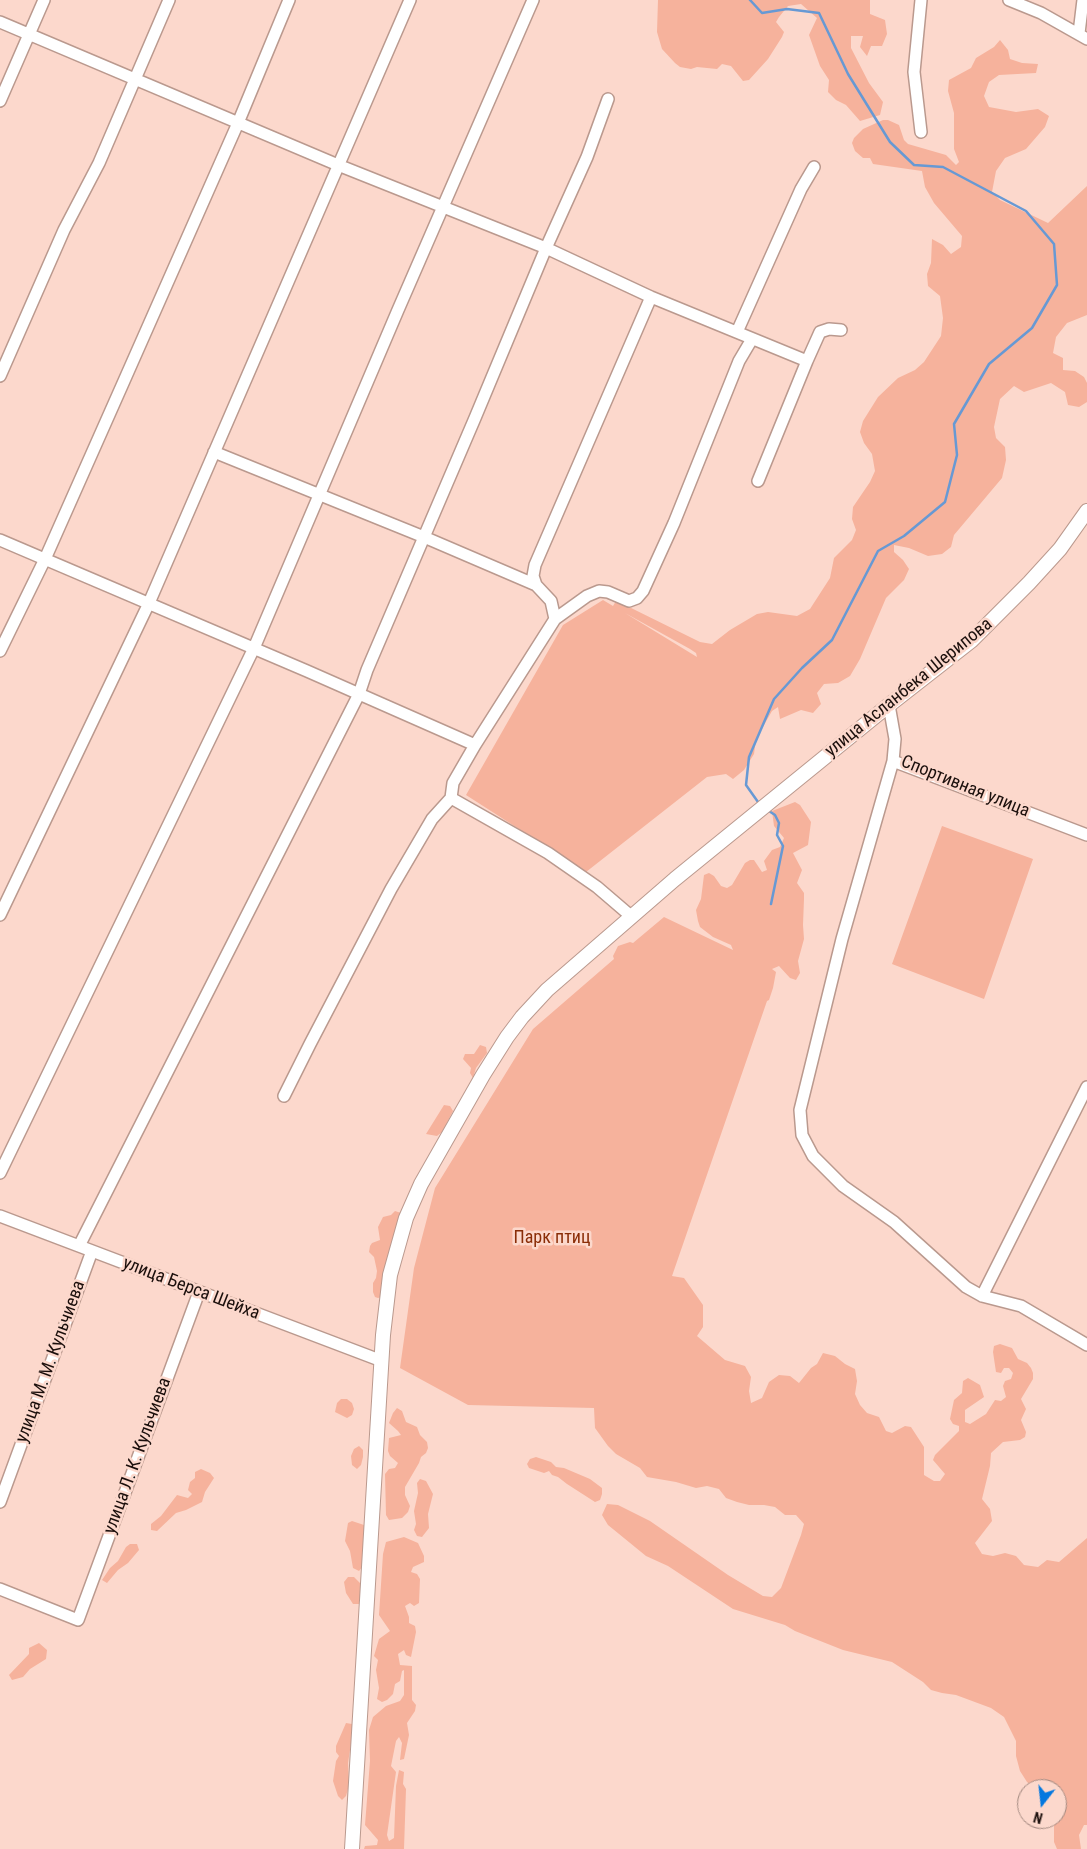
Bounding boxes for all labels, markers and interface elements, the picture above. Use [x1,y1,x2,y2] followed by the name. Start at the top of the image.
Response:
[821,614,997,762] street label: улица Асланбека Шерипова
[898,751,1032,823] street label: Спортивная улица
[514,1227,590,1249] park label: Парк птиц
[120,1253,262,1325] street label: улица Берса Шейха
[12,1278,90,1446] street label: улица М. М. Кульчиева
[100,1375,176,1537] street label: улица Л. К. Кульчиева
[1017,1779,1067,1829] north arrow
[1032,1809,1044,1826] text: N

